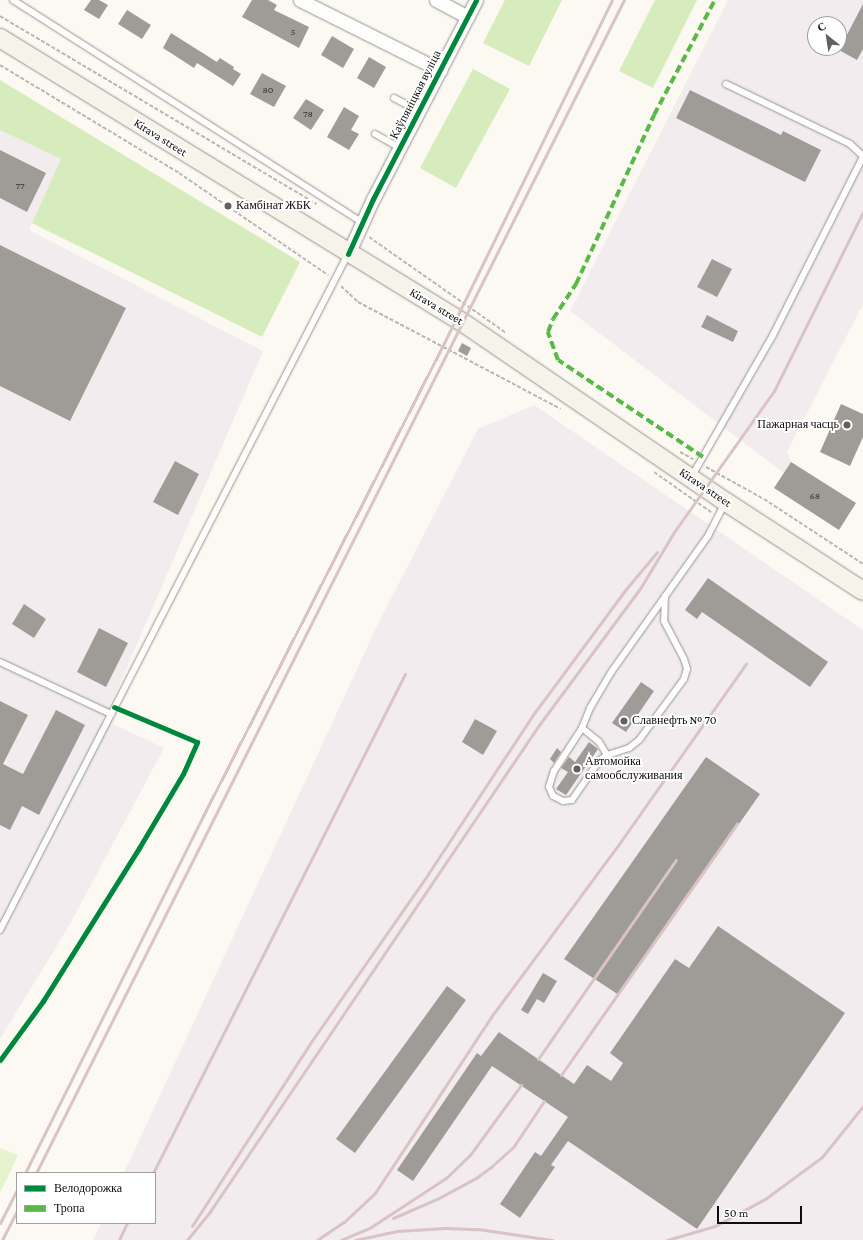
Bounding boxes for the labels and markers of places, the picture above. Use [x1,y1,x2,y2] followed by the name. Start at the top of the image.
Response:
[236,199,311,213] place label: Камбінат ЖБК
[223,201,233,211] marker: Камбінат ЖБК
[757,418,839,432] place label: Пажарная часць
[842,420,852,430] marker: Пажарная часць
[632,714,717,728] place label: Славнефть № 70
[619,716,629,726] marker: Славнефть № 70
[585,755,683,783] place label: Автомойка самообслуживания
[572,764,582,774] marker: Автомойка самообслуживания

